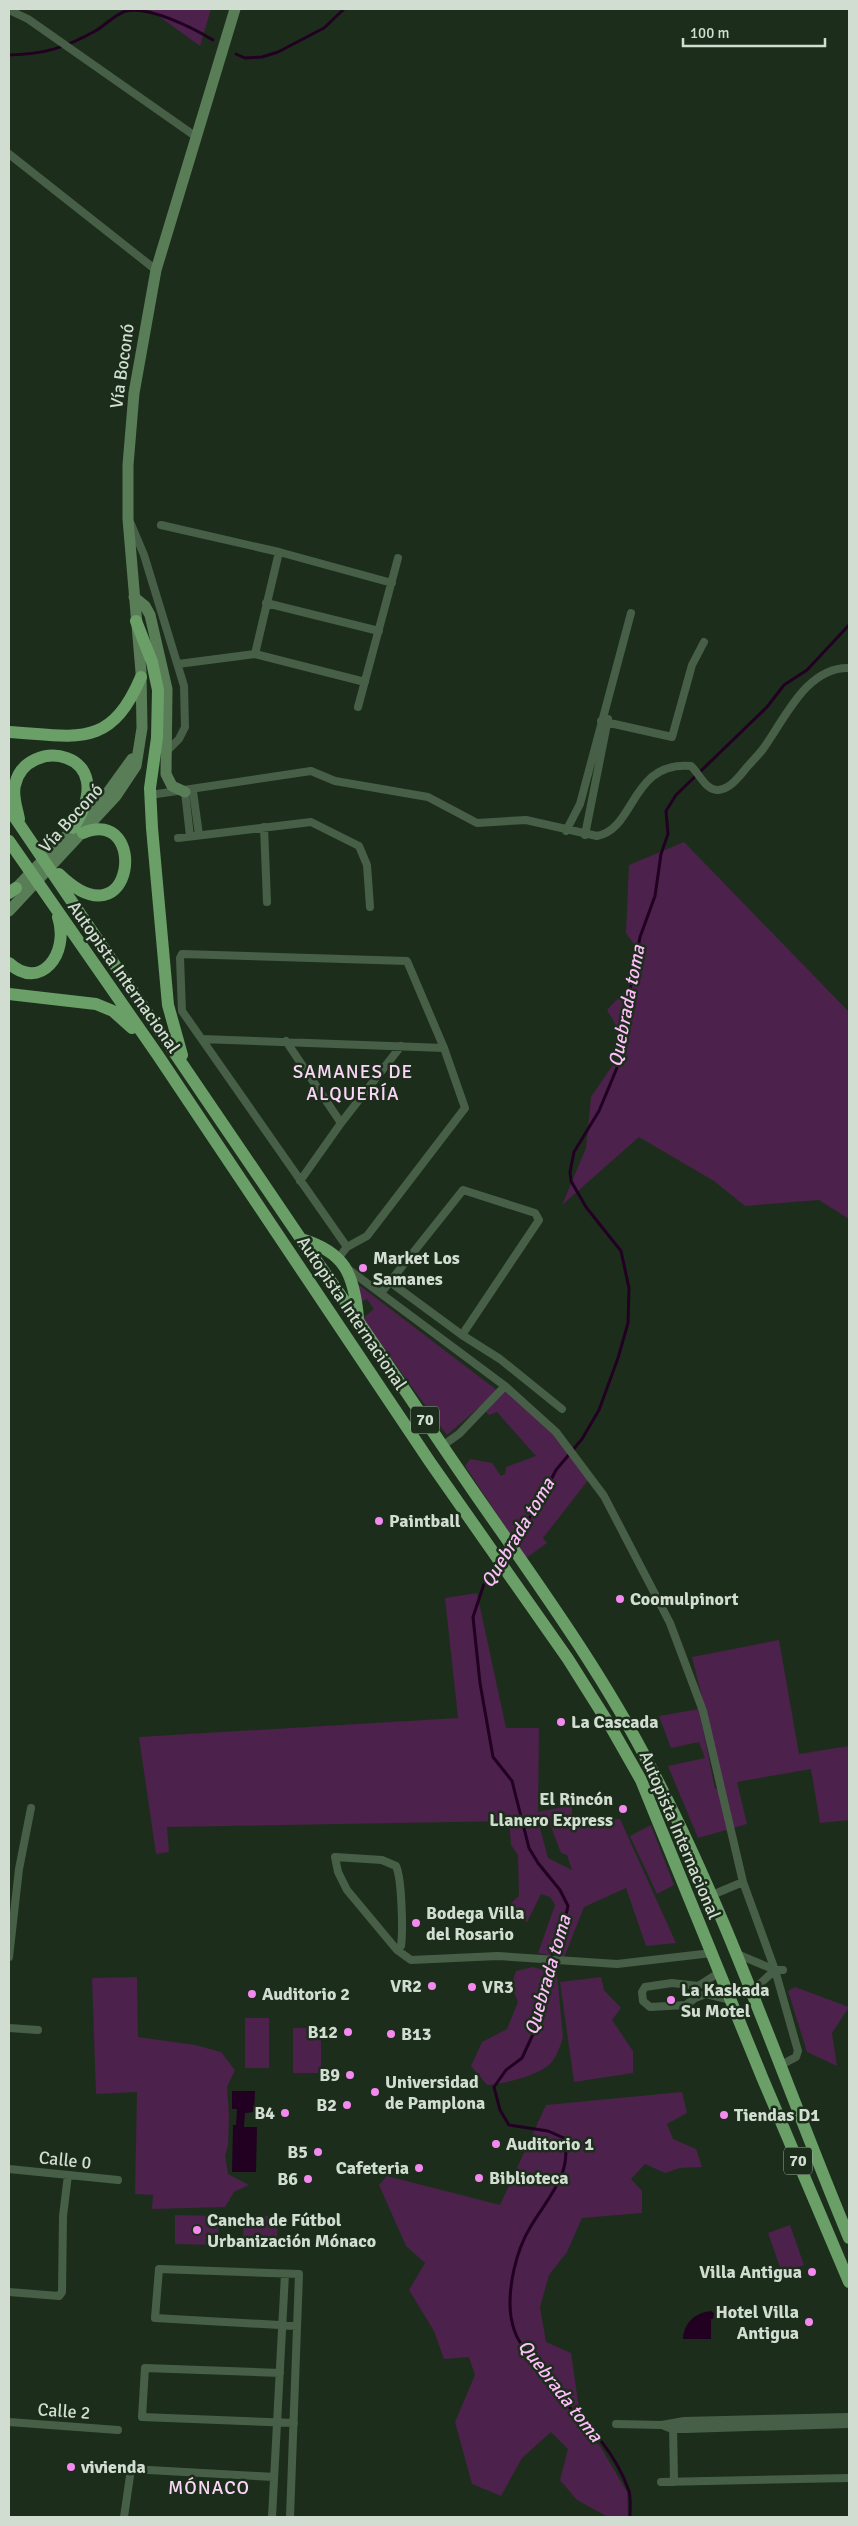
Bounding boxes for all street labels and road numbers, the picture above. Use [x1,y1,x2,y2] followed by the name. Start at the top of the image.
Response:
[105,322,139,410] street label: Vía Boconó
[34,779,108,857] street label: Vía Boconó
[63,897,185,1057] street label: Autopista Internacional
[292,1232,412,1394] street label: Autopista Internacional
[411,1406,439,1434] road number: 70
[635,1748,725,1922] street label: Autopista Internacional
[38,2146,92,2174] street label: Calle 0
[784,2148,812,2174] road number: 70
[37,2398,91,2424] street label: Calle 2

